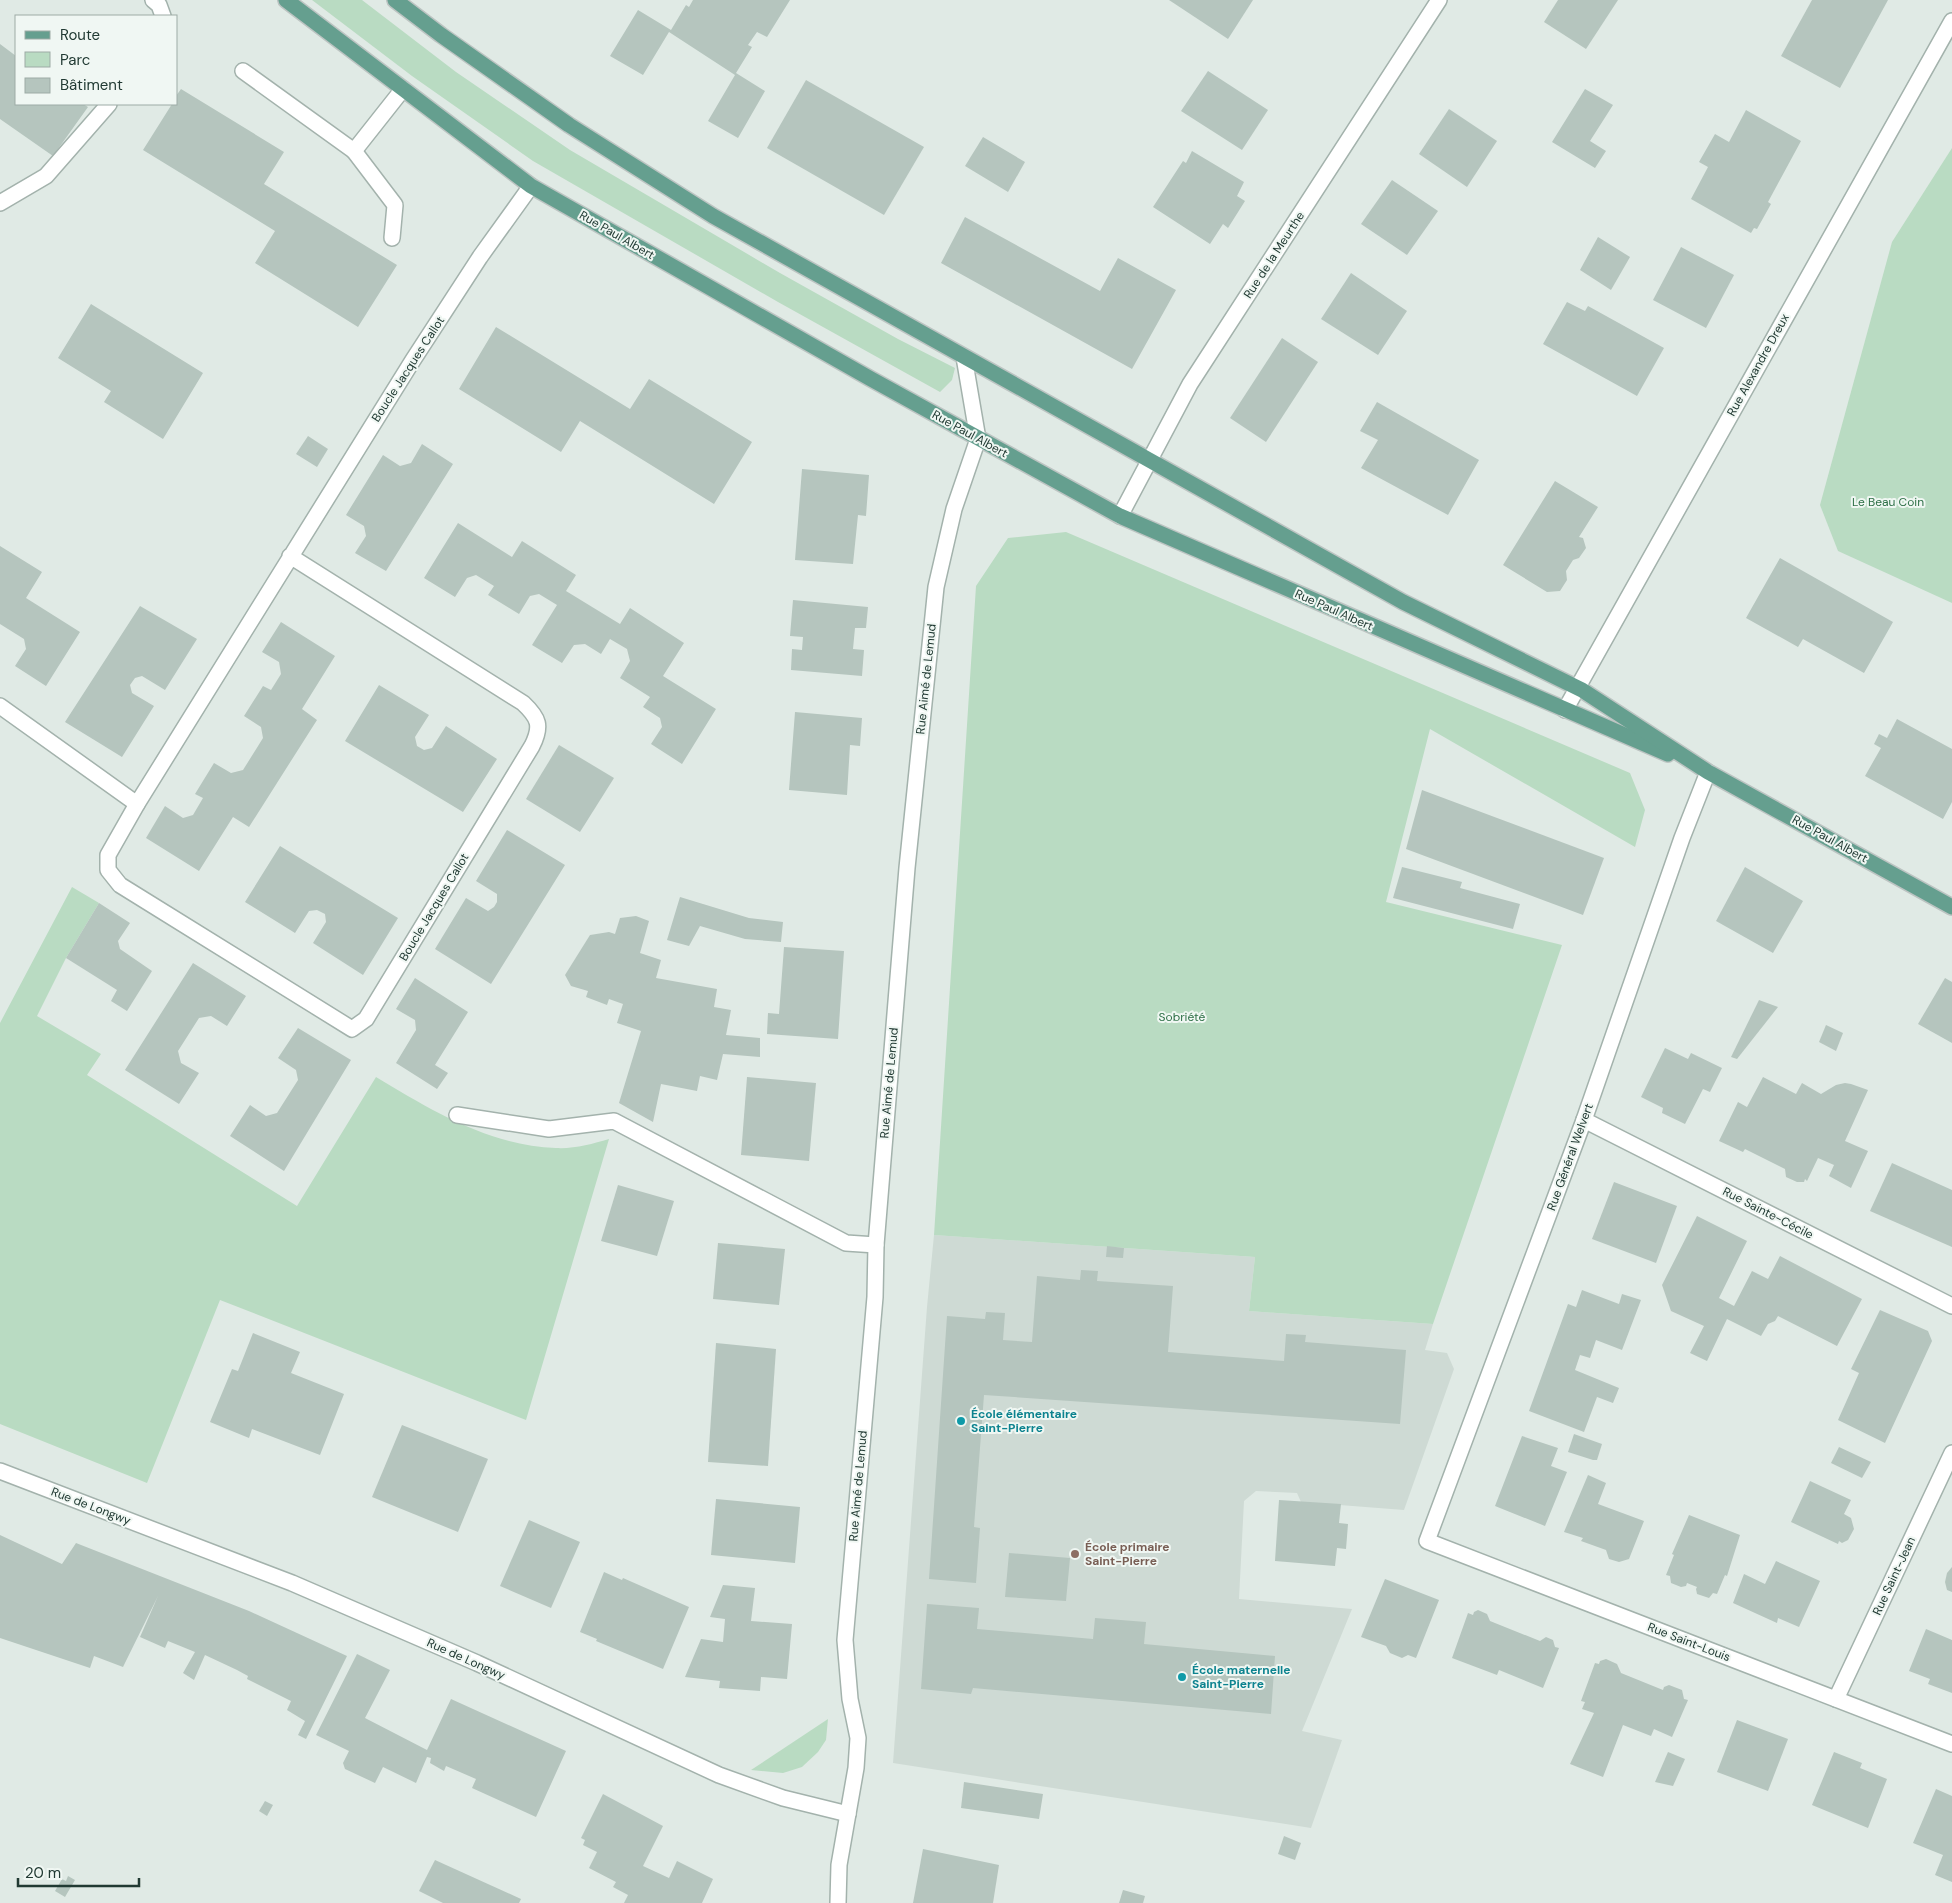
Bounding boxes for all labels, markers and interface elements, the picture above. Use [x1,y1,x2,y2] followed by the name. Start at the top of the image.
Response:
[15,15,178,105] legend
[60,25,100,45] text: Route
[60,50,90,70] text: Parc
[60,75,123,95] text: Bâtiment
[577,207,658,263] street label: Rue Paul Albert
[1240,208,1308,302] street label: Rue de la Meurthe
[1723,311,1793,419] street label: Rue Alexandre Dreux
[368,313,448,425] street label: Boucle Jacques Callot
[929,407,1011,462] street label: Rue Paul Albert
[1852,494,1924,510] park label: Le Beau Coin
[1292,586,1376,635] street label: Rue Paul Albert
[912,623,940,735] street label: Rue Aimé de Lemud
[1789,812,1871,867] street label: Rue Paul Albert
[396,850,473,964] street label: Boucle Jacques Callot
[1159,1009,1206,1025] park label: Sobriété
[876,1027,902,1139] street label: Rue Aimé de Lemud
[1543,1101,1597,1213] street label: Rue Général Welvert
[1720,1183,1816,1243] street label: Rue Sainte-Cécile
[971,1406,1077,1436] place label: École élémentaire Saint-Pierre
[955,1415,967,1427] marker: École élémentaire Saint-Pierre
[845,1430,871,1542] street label: Rue Aimé de Lemud
[49,1483,133,1529] street label: Rue de Longwy
[1869,1534,1919,1618] street label: Rue Saint-Jean
[1085,1539,1170,1569] place label: École primaire Saint-Pierre
[1069,1548,1081,1560] marker: École primaire Saint-Pierre
[1645,1619,1733,1665] street label: Rue Saint-Louis
[424,1635,508,1684] street label: Rue de Longwy
[1192,1662,1291,1692] place label: École maternelle Saint-Pierre
[1176,1671,1188,1683] marker: École maternelle Saint-Pierre
[18,1856,139,1888] scale bar
[25,1863,61,1883] text: 20 m

